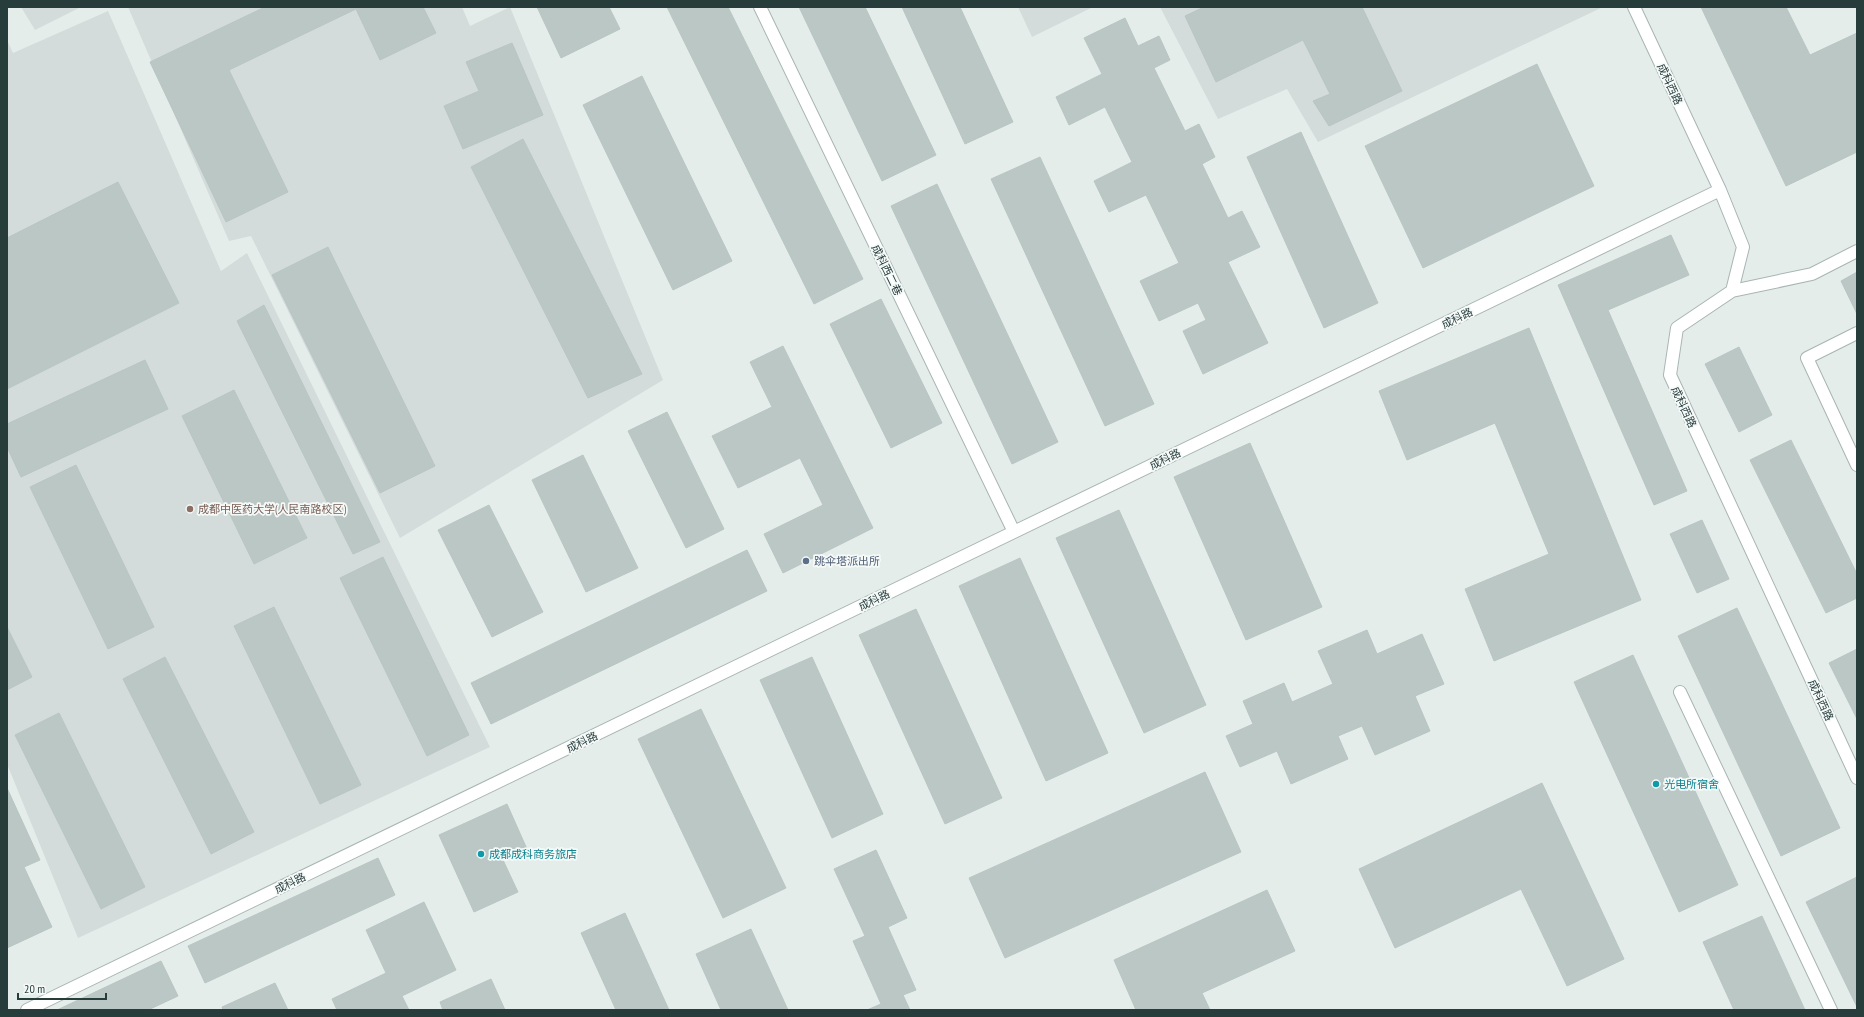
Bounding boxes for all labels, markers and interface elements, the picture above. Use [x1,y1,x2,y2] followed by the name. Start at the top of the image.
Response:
[1654,61,1686,107] street label: 成科西路
[869,242,905,298] street label: 成科西二巷
[1439,304,1475,332] street label: 成科路
[1668,384,1700,430] street label: 成科西路
[1147,445,1183,473] street label: 成科路
[198,502,347,516] place label: 成都中医药大学(人民南路校区)
[185,504,195,514] marker: 成都中医药大学(人民南路校区)
[814,554,880,568] place label: 跳伞塔派出所
[801,556,811,566] marker: 跳伞塔派出所
[856,586,892,614] street label: 成科路
[1805,677,1837,723] street label: 成科西路
[564,728,600,756] street label: 成科路
[1664,777,1719,791] place label: 光电所宿舍
[1651,779,1661,789] marker: 光电所宿舍
[489,847,577,861] place label: 成都成科商务旅店
[476,849,486,859] marker: 成都成科商务旅店
[272,869,308,897] street label: 成科路
[18,975,106,1001] scale bar
[24,981,45,996] text: 20 m

